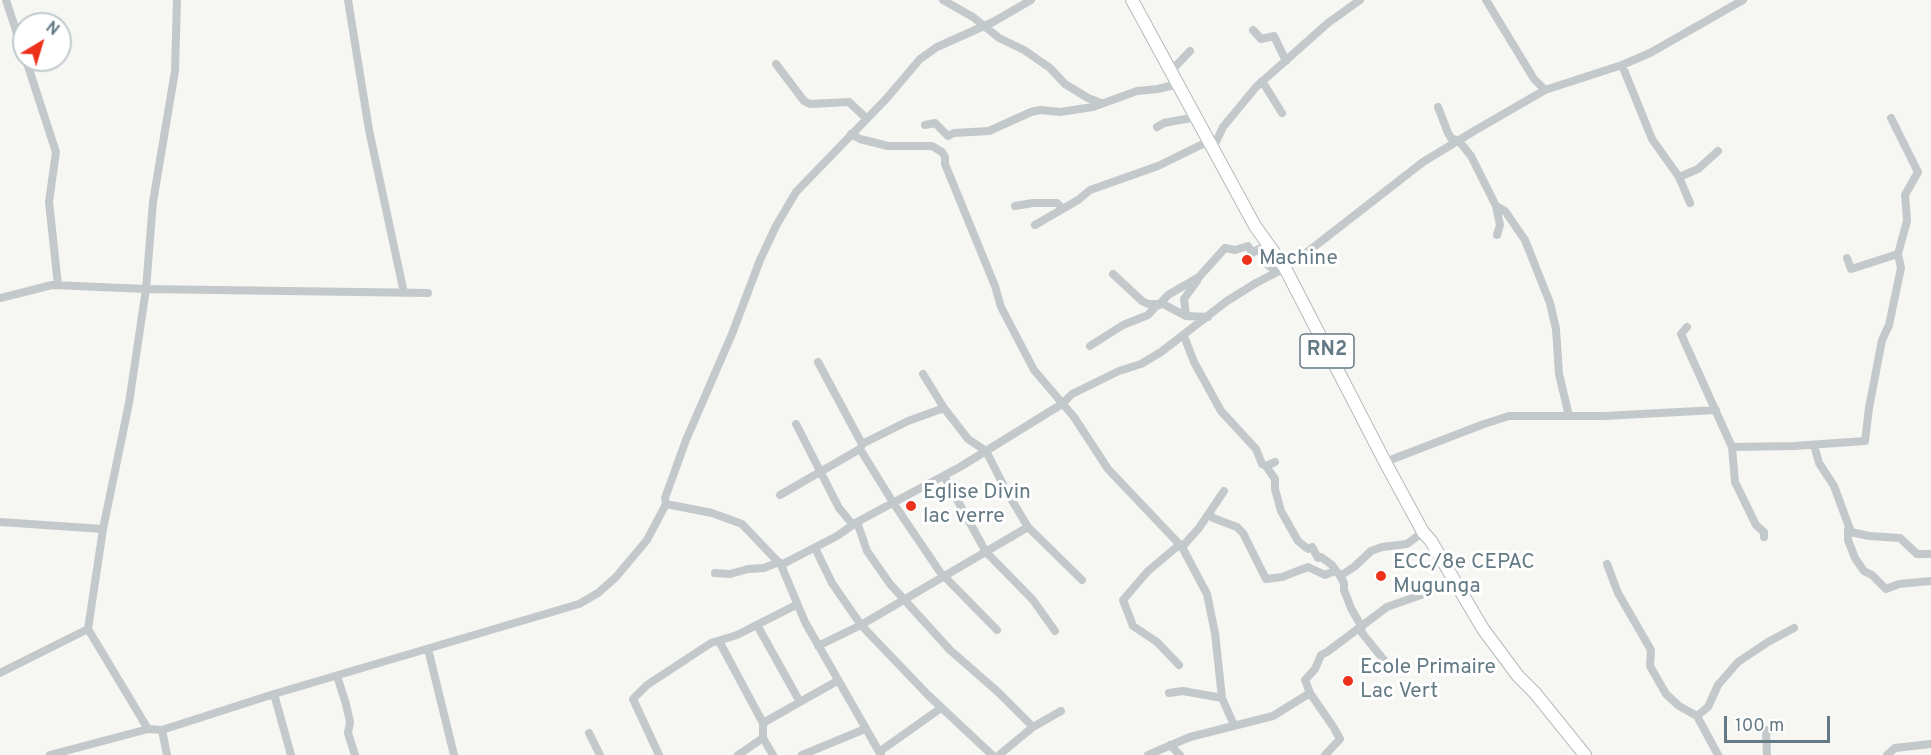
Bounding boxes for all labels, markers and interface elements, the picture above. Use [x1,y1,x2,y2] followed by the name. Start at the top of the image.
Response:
[12,12,72,72] north arrow
[41,18,63,41] text: N
[1259,247,1338,273] place label: Machine
[1240,253,1254,267] marker: Machine
[1300,334,1354,368] road number: RN2
[923,481,1031,531] place label: Eglise Divin lac verre
[904,499,918,513] marker: Eglise Divin lac verre
[1393,551,1535,601] place label: ECC/8e CEPAC Mugunga
[1374,569,1388,583] marker: ECC/8e CEPAC Mugunga
[1360,656,1496,706] place label: Ecole Primaire Lac Vert
[1341,674,1355,688] marker: Ecole Primaire Lac Vert
[1727,704,1834,742] scale bar
[1735,715,1784,738] text: 100 m

